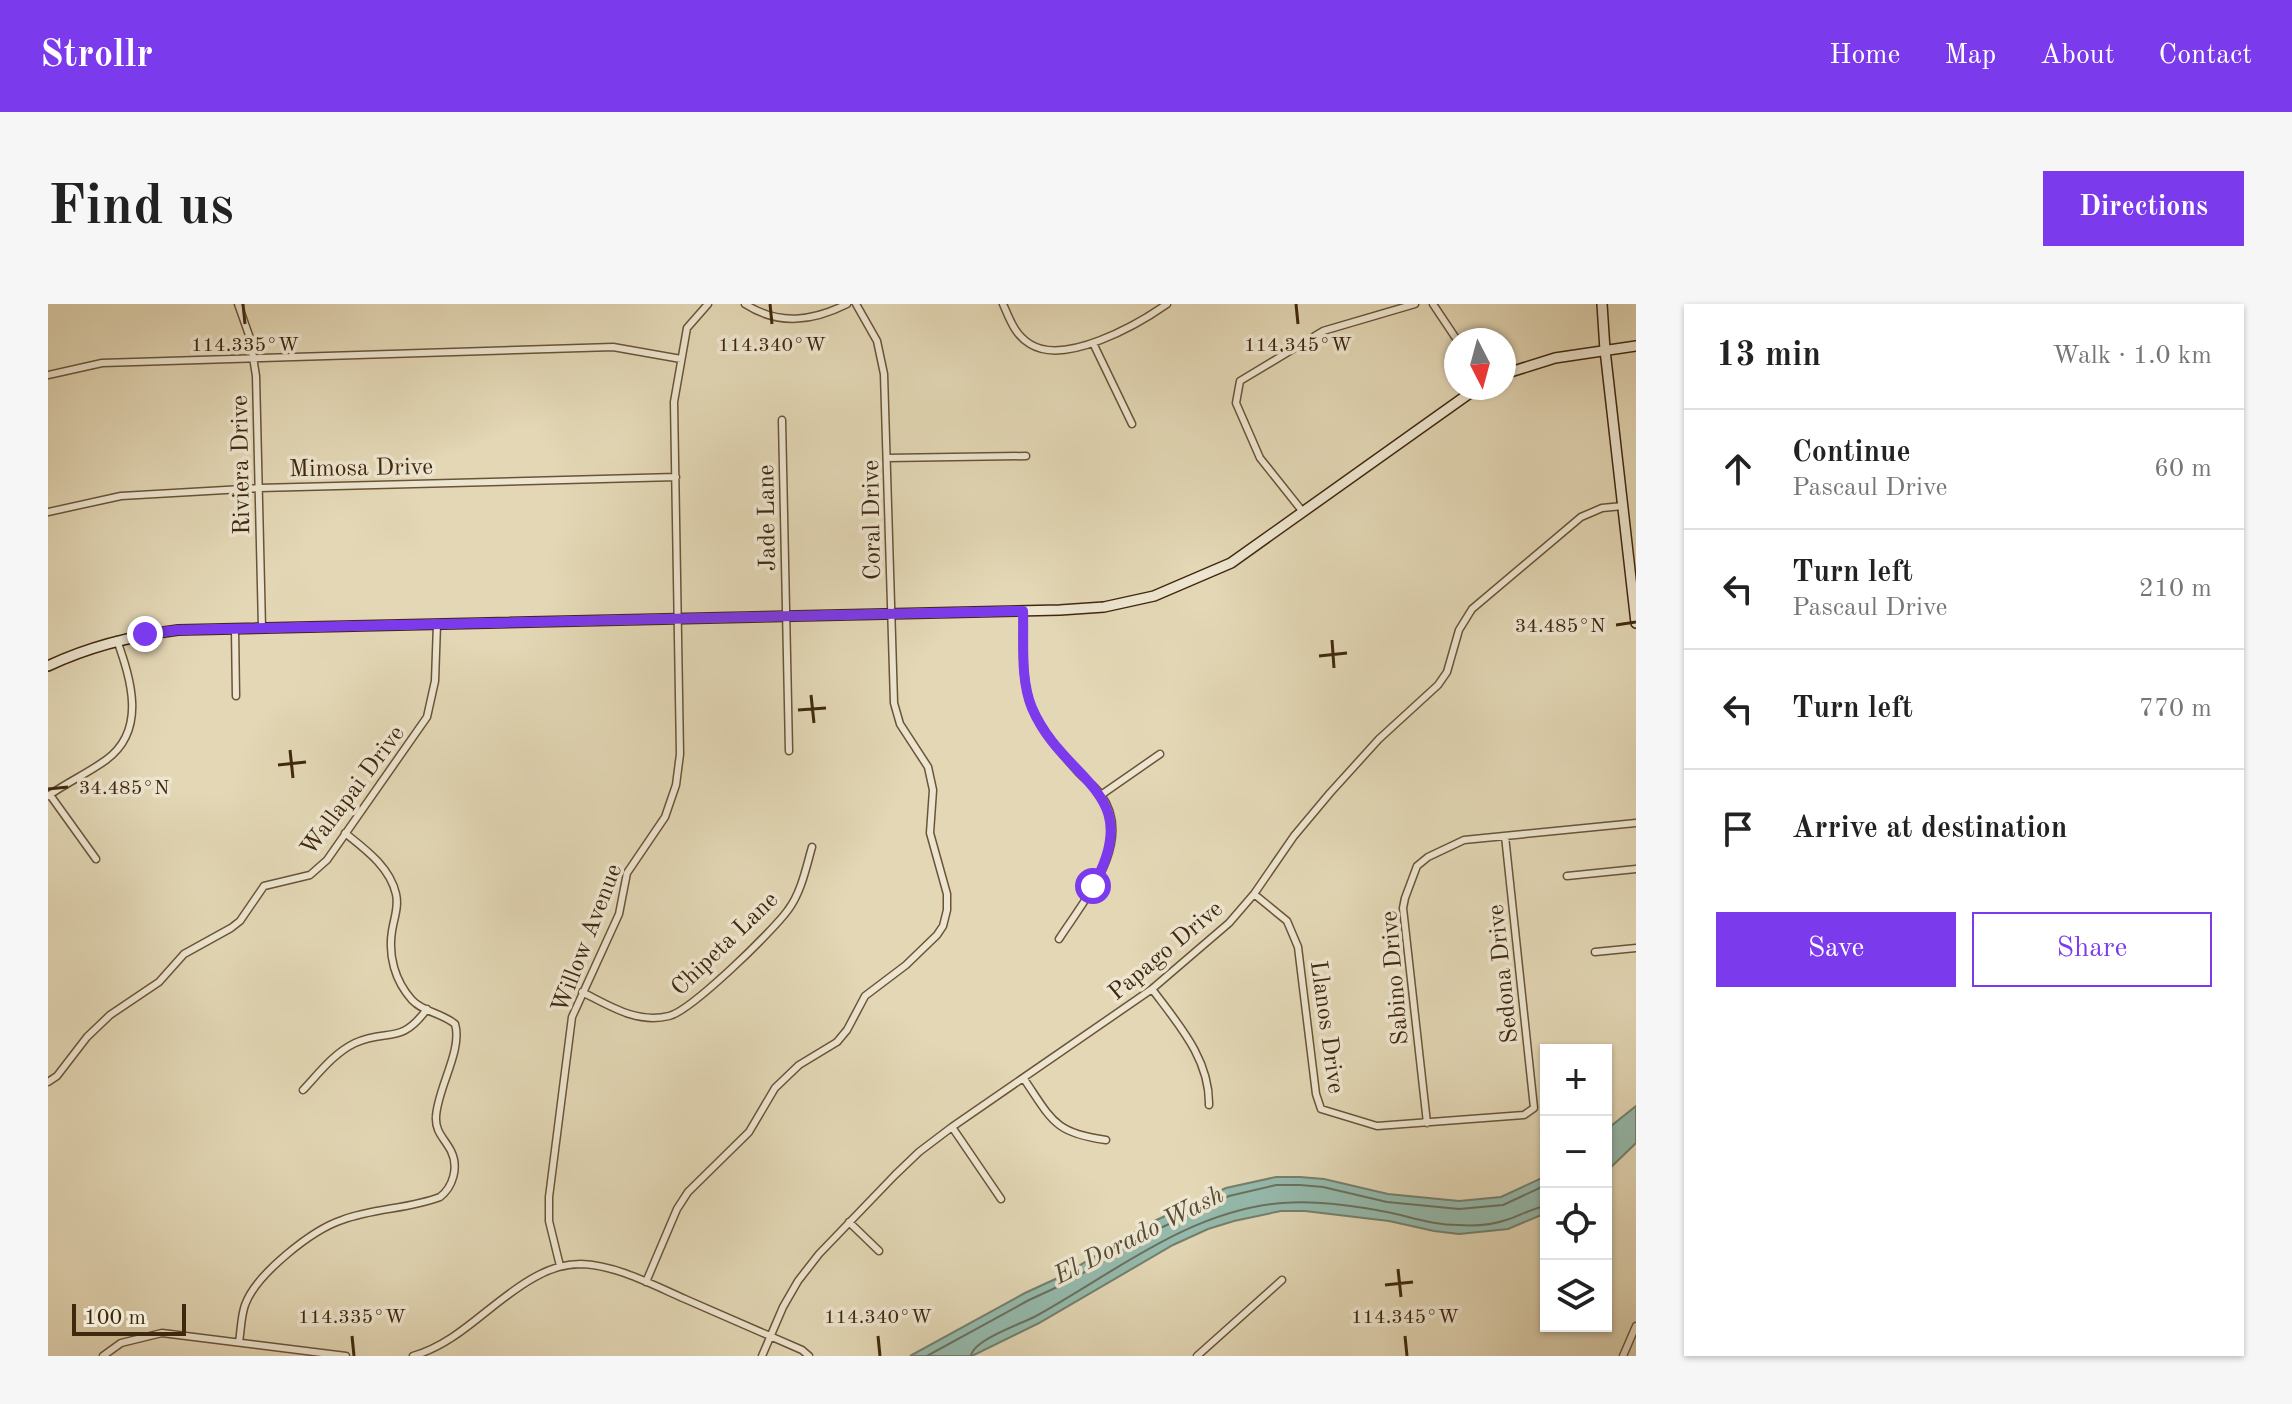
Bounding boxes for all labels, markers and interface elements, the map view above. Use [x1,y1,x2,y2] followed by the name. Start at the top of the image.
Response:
[40,37,153,75] text: Strollr
[1829,42,1900,70] text: Home
[1944,42,1996,70] text: Map
[2040,42,2115,70] text: About
[2159,42,2252,70] text: Contact
[2043,171,2244,246] button: Directions
[48,180,234,236] text: Find us
[1444,328,1516,400] north arrow
[191,336,299,356] text: 114.335°W
[718,336,826,356] text: 114.340°W
[1244,336,1352,356] text: 114.345°W
[1716,339,1821,373] text: 13 min
[2052,343,2212,369] text: Walk · 1.0 km
[229,395,255,535] street label: Riviera Drive
[1792,438,1911,468] text: Continue
[1716,447,1760,491] icon: ahead
[289,456,433,482] street label: Mimosa Drive
[2154,456,2212,482] text: 60 m
[860,459,886,580] street label: Coral Drive
[755,464,781,572] street label: Jade Lane
[1792,475,1947,501] text: Pascaul Drive
[1792,558,1913,588] text: Turn left
[1716,567,1760,611] icon: left
[2139,576,2212,602] text: 210 m
[1792,595,1947,621] text: Pascaul Drive
[127,616,163,652] route end
[1515,617,1605,637] text: 34.485°N
[1716,687,1760,731] icon: left
[1792,694,1913,724] text: Turn left
[2139,696,2212,722] text: 770 m
[297,722,410,861] street label: Wallapai Drive
[79,779,169,799] text: 34.485°N
[1716,807,1760,851] icon: arrive
[1792,814,2067,844] text: Arrive at destination
[549,861,627,1016] street label: Willow Avenue
[1075,868,1111,904] route start
[667,888,783,1001] street label: Chipeta Lane
[1105,897,1228,1006] street label: Papago Drive
[1485,903,1523,1044] street label: Sedona Drive
[1378,910,1414,1046] street label: Sabino Drive
[1716,912,1956,987] button: Save
[1972,912,2212,987] button: Share
[1305,959,1347,1095] street label: Llanos Drive
[1540,1044,1612,1332] map controls
[1540,1044,1612,1116] button: +
[1540,1116,1612,1188] button: −
[1049,1182,1228,1290] water label: El Dorado Wash
[1540,1188,1612,1260] button: locate
[1540,1260,1612,1332] button: layers
[72,1300,186,1336] scale bar
[84,1307,146,1329] text: 100 m
[298,1308,406,1328] text: 114.335°W
[824,1308,932,1328] text: 114.340°W
[1351,1308,1459,1328] text: 114.345°W

